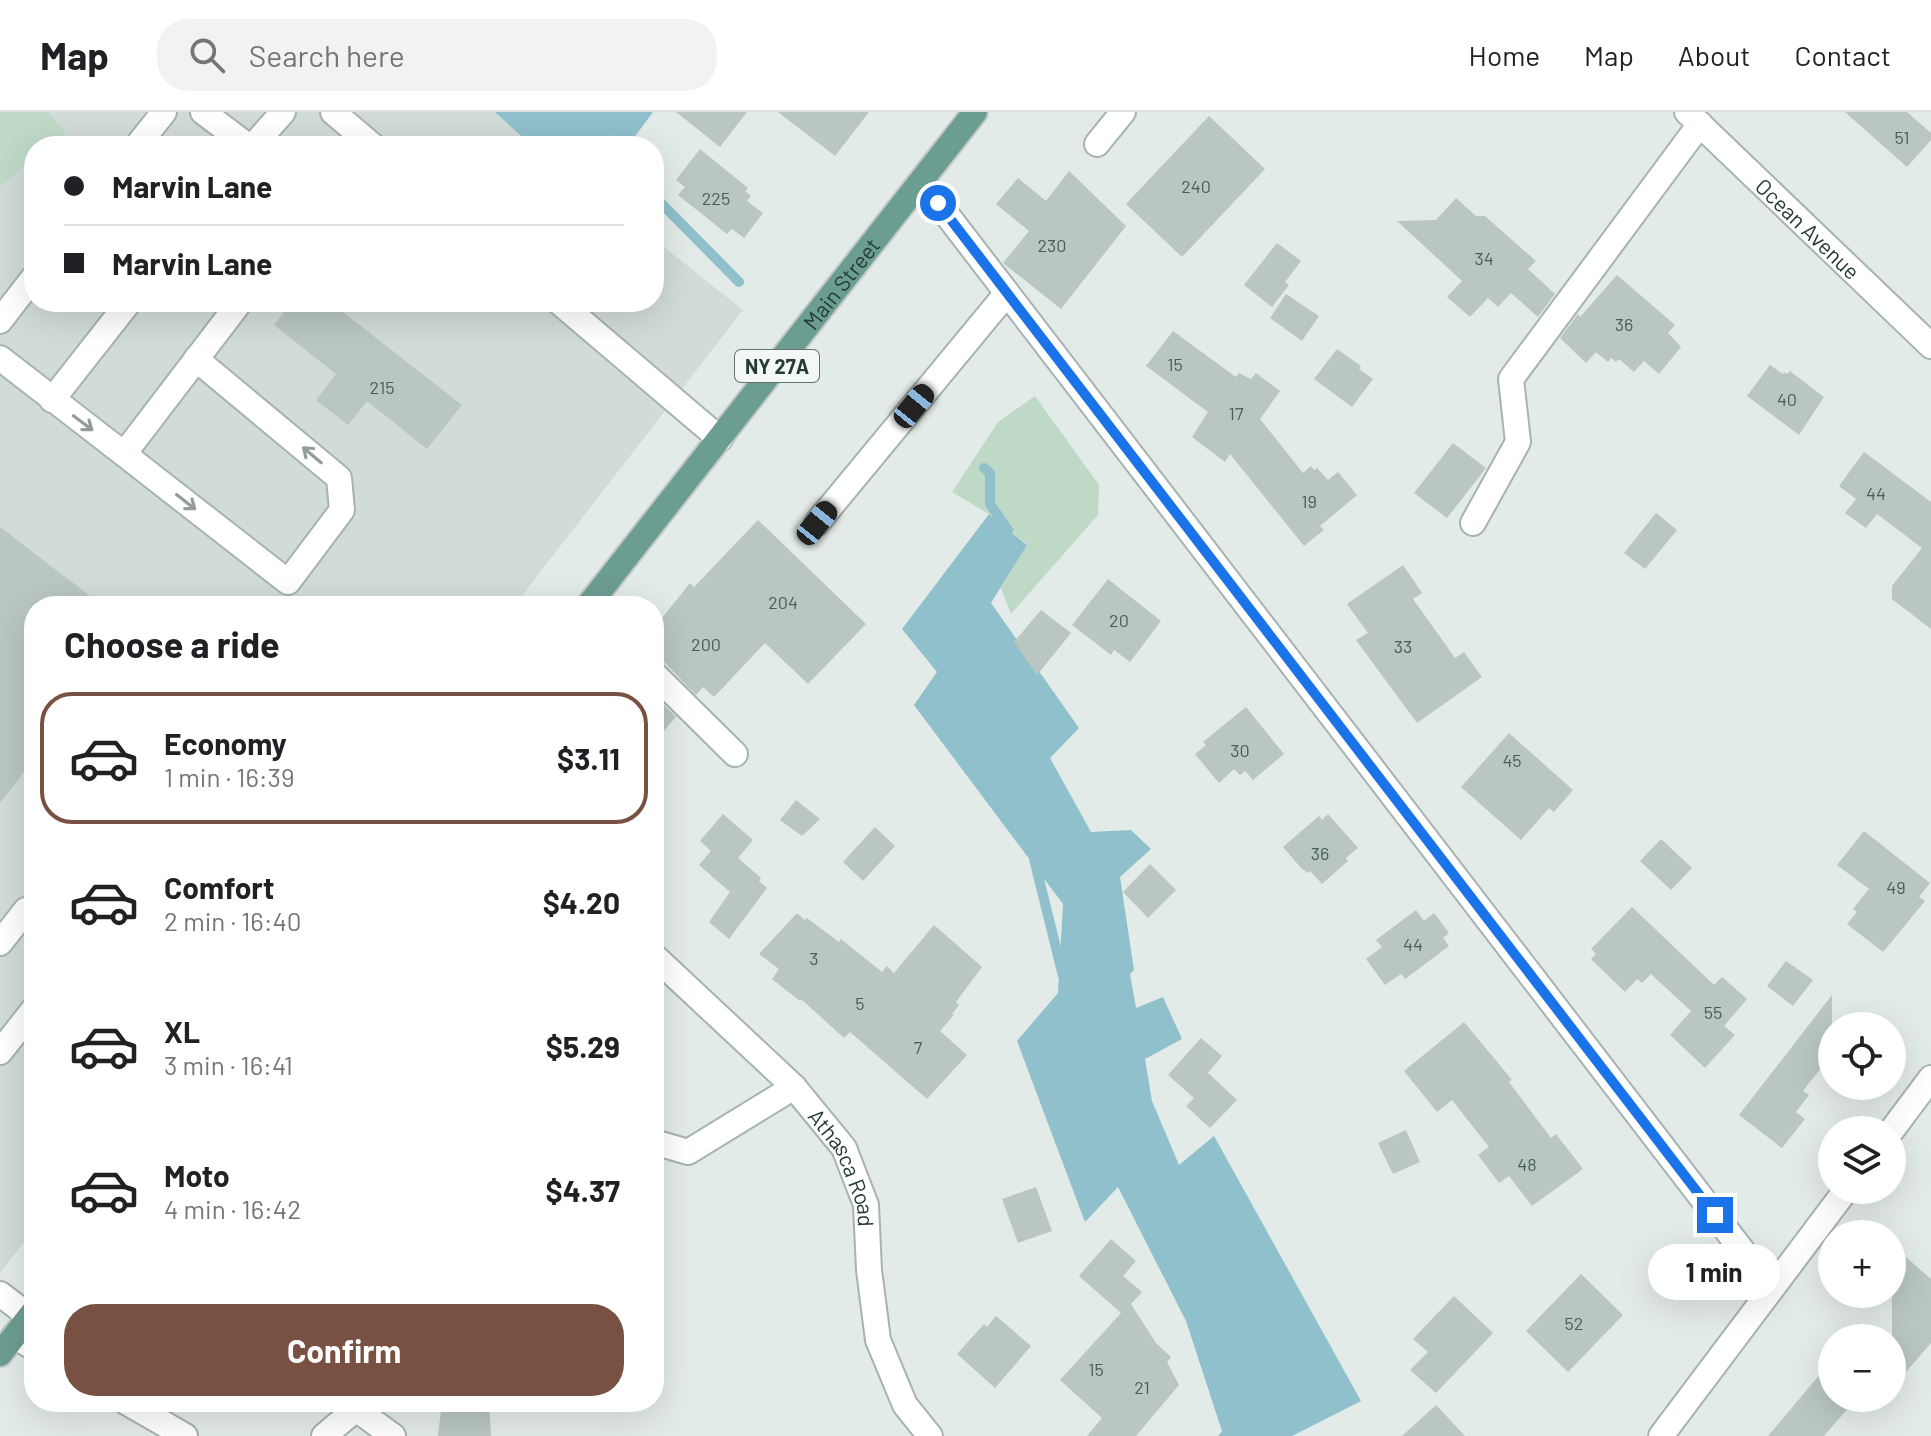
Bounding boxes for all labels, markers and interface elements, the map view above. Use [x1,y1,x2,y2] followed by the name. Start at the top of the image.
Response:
[157,19,717,91] search box
[40,32,109,78] text: Map
[185,33,229,77] icon: search
[249,37,405,73] text: Search here
[1469,38,1540,72] text: Home
[1584,38,1634,72] text: Map
[1678,38,1750,72] text: About
[1794,38,1891,72] text: Contact
[1894,126,1910,148] house number: 51
[112,168,272,204] text: Marvin Lane
[1751,172,1866,284] street label: Ocean Avenue
[1181,175,1211,197] house number: 240
[920,185,956,221] route start
[702,187,730,209] house number: 225
[797,232,885,334] street label: Main Street
[1038,234,1066,256] house number: 230
[112,245,272,281] text: Marvin Lane
[1474,247,1494,269] house number: 34
[1615,313,1633,335] house number: 36
[735,350,819,382] road number: NY 27A
[1167,353,1183,375] house number: 15
[370,376,394,398] house number: 215
[890,380,938,432] car
[1777,388,1797,410] house number: 40
[1229,402,1244,424] house number: 17
[72,415,94,432] one-way arrow
[302,446,323,464] one-way arrow
[1866,482,1886,504] house number: 44
[1301,490,1317,512] house number: 19
[175,493,196,511] one-way arrow
[793,497,841,549] car
[768,591,798,613] house number: 204
[1109,609,1129,631] house number: 20
[64,622,280,665] text: Choose a ride
[691,633,721,655] house number: 200
[1394,635,1412,657] house number: 33
[68,722,140,794] icon: car
[164,725,287,761] text: Economy
[1230,739,1250,761] house number: 30
[557,740,620,776] text: $3.11
[1502,749,1522,771] house number: 45
[164,761,295,792] text: 1 min · 16:39
[1311,842,1329,864] house number: 36
[68,866,140,938] icon: car
[164,869,274,905] text: Comfort
[1886,876,1906,898] house number: 49
[543,884,620,920] text: $4.20
[164,905,301,936] text: 2 min · 16:40
[1403,933,1423,955] house number: 44
[809,947,819,969] house number: 3
[855,992,865,1014] house number: 5
[1704,1001,1722,1023] house number: 55
[68,1010,140,1082] icon: car
[1818,1012,1906,1412] map controls
[1818,1012,1906,1100] button: locate
[164,1013,200,1049] text: XL
[546,1028,620,1064] text: $5.29
[914,1036,923,1058] house number: 7
[164,1049,293,1080] text: 3 min · 16:41
[804,1103,880,1227] street label: Athasca Road
[1818,1116,1906,1204] button: layers
[1517,1153,1537,1175] house number: 48
[68,1154,140,1226] icon: car
[164,1157,230,1193] text: Moto
[546,1172,620,1208] text: $4.37
[164,1193,301,1224] text: 4 min · 16:42
[1697,1197,1733,1233] route end
[1818,1220,1906,1308] button: +
[1649,1243,1781,1299] callout: 1 min
[1686,1256,1742,1287] text: 1 min
[64,1304,624,1396] button: Confirm
[1565,1312,1583,1334] house number: 52
[1818,1324,1906,1412] button: −
[1088,1358,1104,1380] house number: 15
[1134,1376,1150,1398] house number: 21

